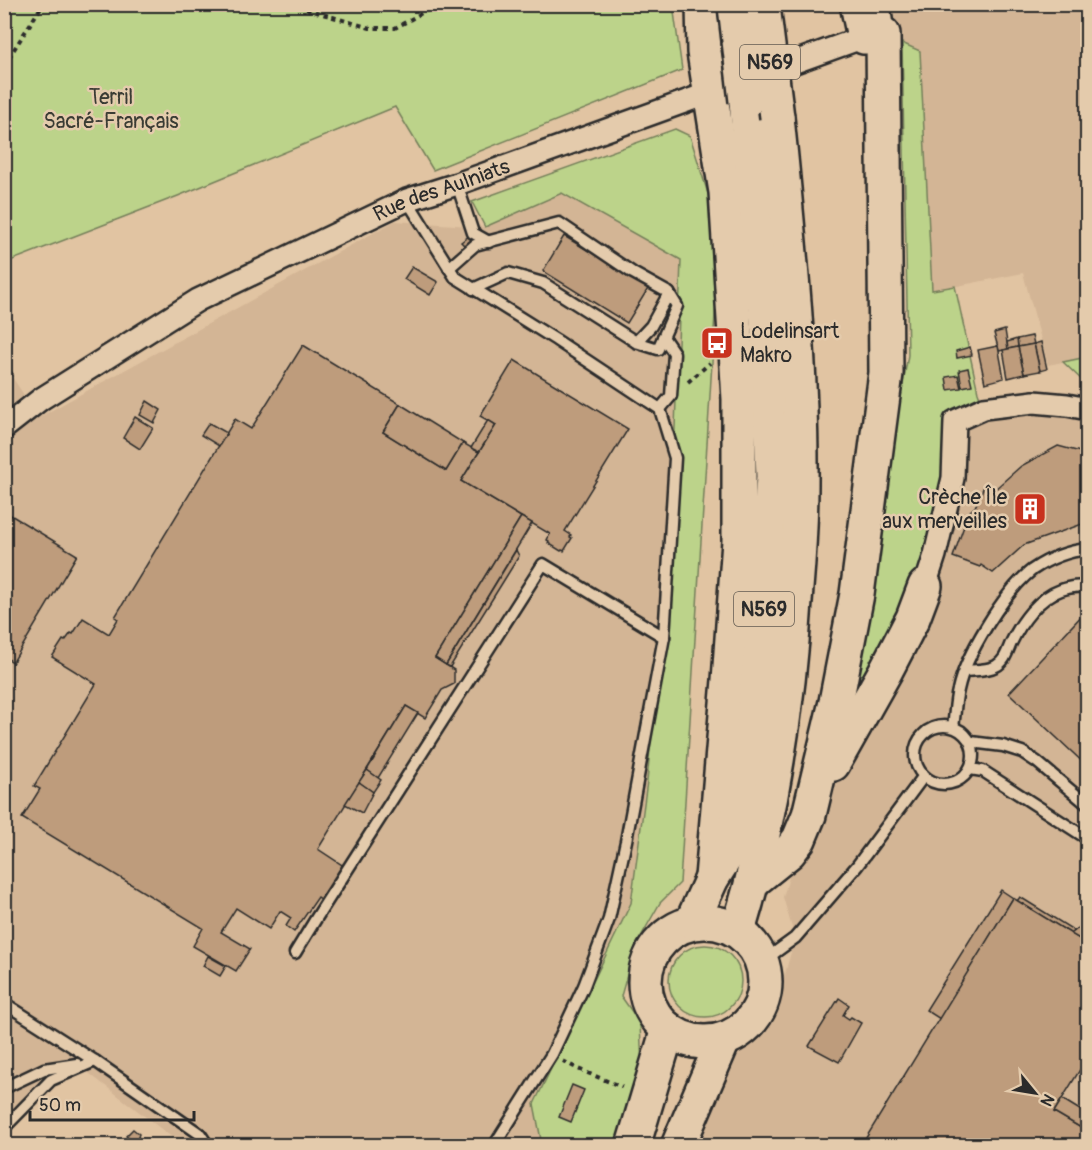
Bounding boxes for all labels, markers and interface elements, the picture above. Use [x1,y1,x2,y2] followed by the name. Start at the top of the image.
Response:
[740,45,800,79] road number: N569
[43,84,179,135] park label: Terril Sacré-Français
[369,153,514,228] street label: Rue des Aulniats
[740,318,840,369] place label: Lodelinsart Makro
[699,325,735,361] bus stop icon: Lodelinsart Makro
[882,484,1008,535] place label: Crèche Île aux merveilles
[1012,491,1048,527] building icon: Crèche Île aux merveilles
[734,592,794,626] road number: N569
[1005,1063,1065,1123] north arrow
[30,1084,194,1122] scale bar
[1036,1090,1058,1110] text: N
[39,1094,81,1117] text: 50 m

